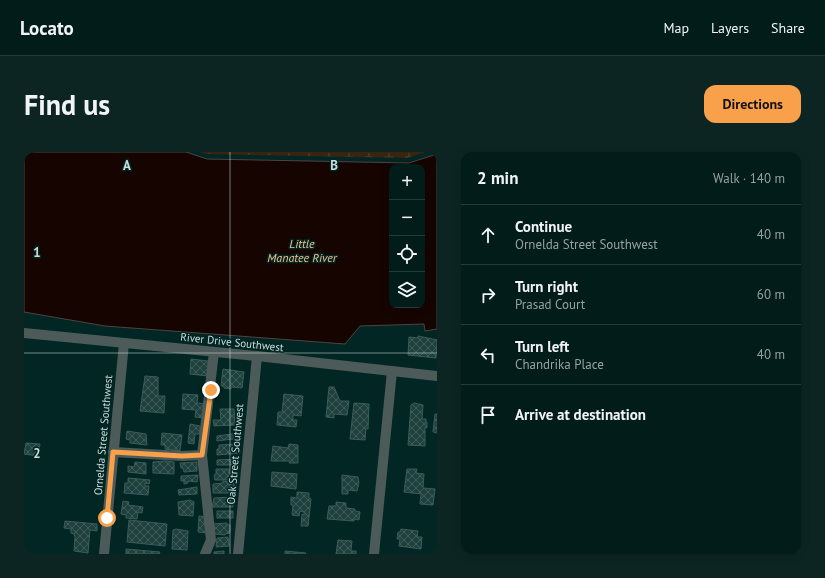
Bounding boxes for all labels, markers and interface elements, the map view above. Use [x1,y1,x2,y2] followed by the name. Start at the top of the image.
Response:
[20,16,74,40] text: Locato
[663,19,689,37] text: Map
[711,19,749,37] text: Layers
[771,19,805,37] text: Share
[704,85,801,123] button: Directions
[24,86,110,123] text: Find us
[123,157,131,174] text: A
[330,157,338,174] text: B
[389,164,425,308] map controls
[389,164,425,200] button: +
[477,167,518,189] text: 2 min
[713,170,785,187] text: Walk · 140 m
[389,200,425,236] button: −
[515,217,572,236] text: Continue
[477,224,499,246] icon: ahead
[757,226,785,243] text: 40 m
[267,236,338,265] water label: Little Manatee River
[389,236,425,272] button: locate
[515,236,658,253] text: Ornelda Street Southwest
[33,244,41,261] text: 1
[389,272,425,308] button: layers
[515,277,578,296] text: Turn right
[477,284,499,306] icon: right
[757,286,785,303] text: 60 m
[515,296,585,313] text: Prasad Court
[180,330,285,354] street label: River Drive Southwest
[515,337,569,356] text: Turn left
[477,344,499,366] icon: left
[757,346,785,363] text: 40 m
[515,356,604,373] text: Chandrika Place
[91,374,115,496] street label: Ornelda Street Southwest
[202,381,220,399] route end
[224,403,246,505] street label: Oak Street Southwest
[477,404,499,426] icon: arrive
[515,405,646,424] text: Arrive at destination
[33,445,41,462] text: 2
[98,509,116,527] route start

